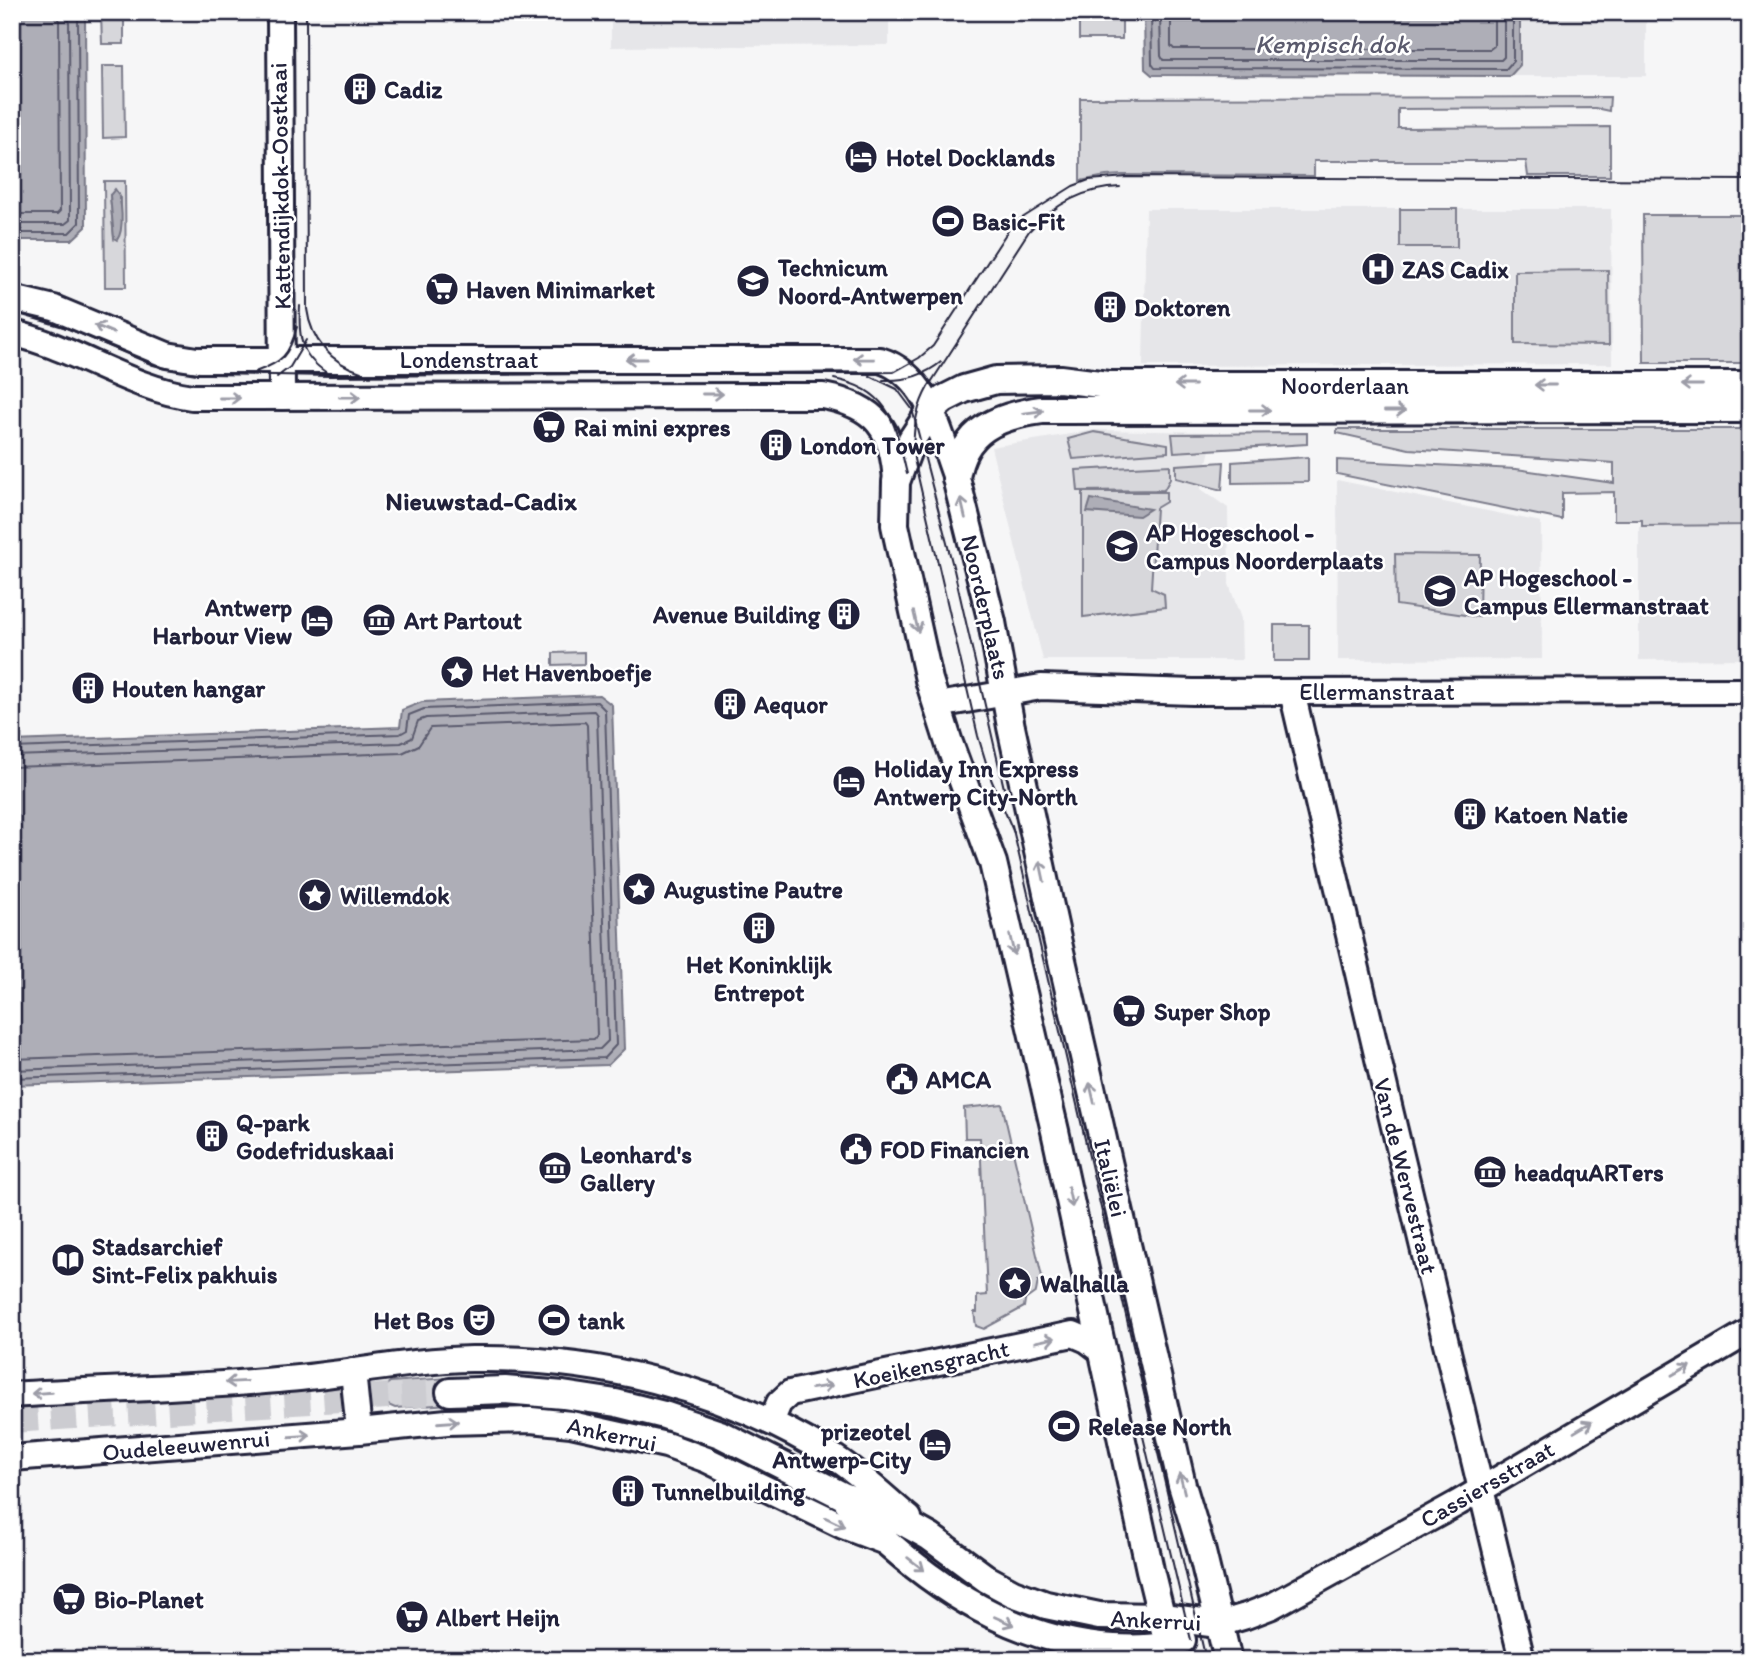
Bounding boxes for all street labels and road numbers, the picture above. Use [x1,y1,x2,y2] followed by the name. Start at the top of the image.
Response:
[263,62,297,310] street label: Kattendijkdok-Oostkaai
[400,345,538,374] street label: Londenstraat
[1281,371,1409,400] street label: Noorderlaan
[955,532,1017,682] street label: Noorderplaats
[1299,677,1455,706] street label: Ellermanstraat
[1368,1075,1444,1277] street label: Van de Wervestraat
[1088,1136,1134,1220] street label: Italiëlei
[850,1333,1012,1395] street label: Koeikensgracht
[565,1410,659,1458] street label: Ankerrui
[101,1423,271,1467] street label: Oudeleeuwenrui
[1415,1434,1559,1534] street label: Cassiersstraat
[1110,1603,1202,1637] street label: Ankerrui

